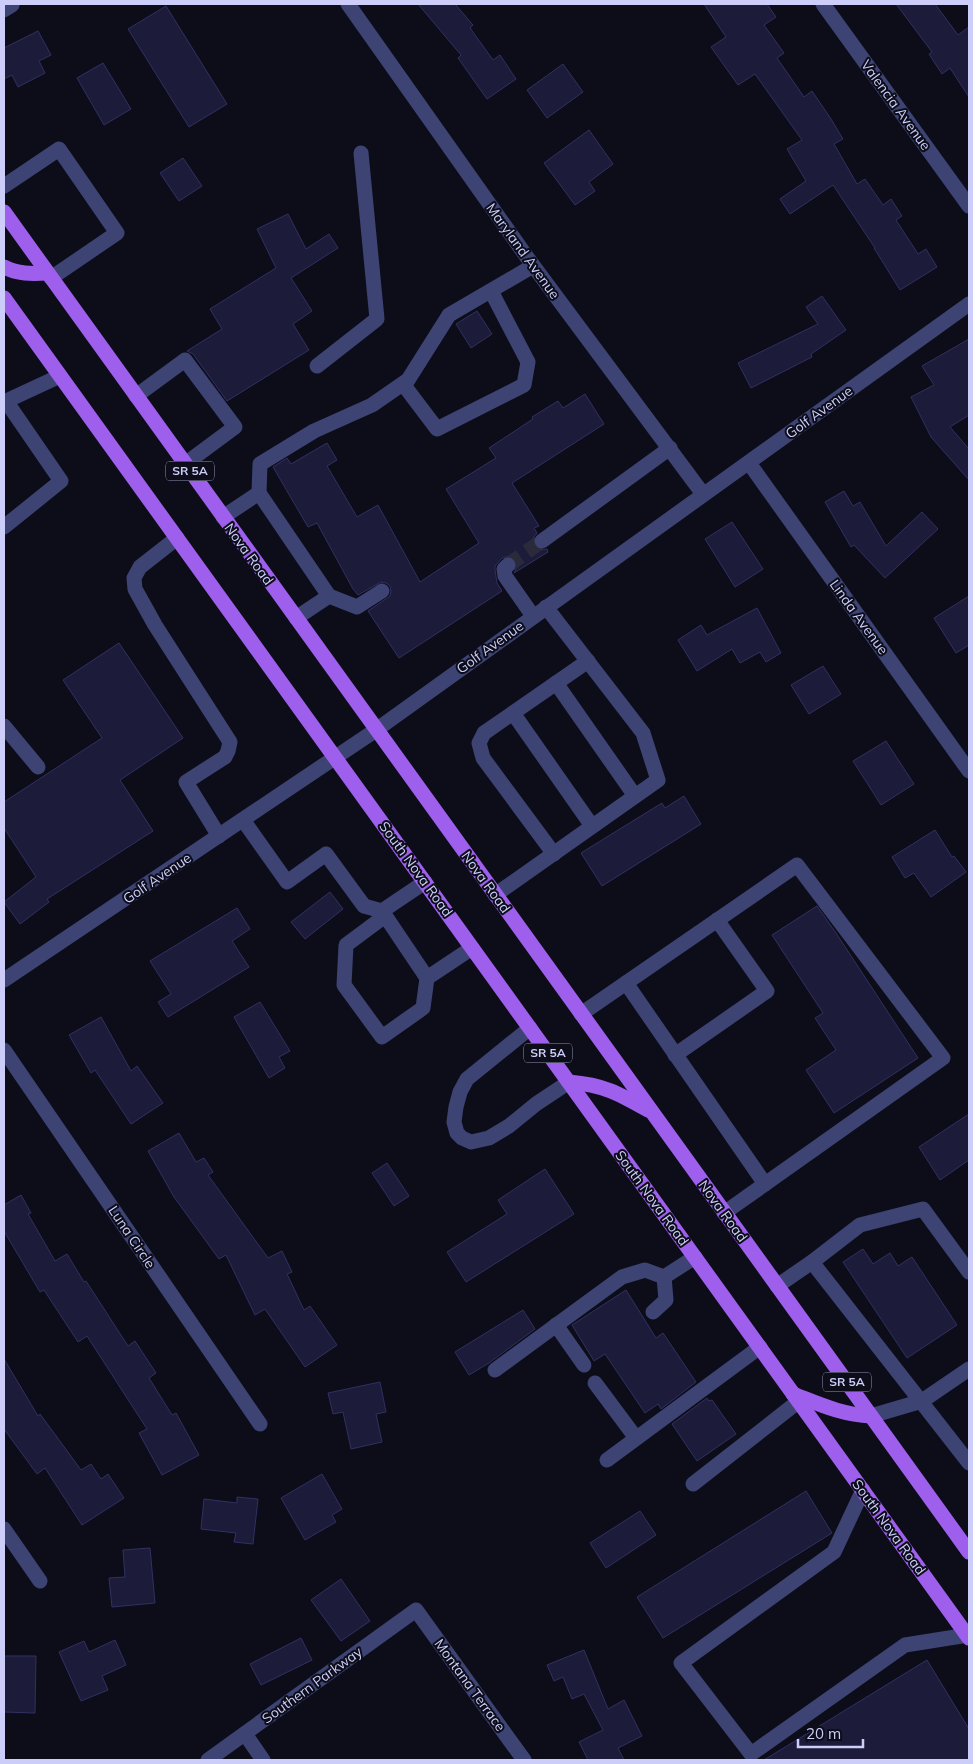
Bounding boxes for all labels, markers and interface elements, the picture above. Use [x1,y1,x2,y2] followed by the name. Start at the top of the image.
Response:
[857,56,935,154] street label: Valencia Avenue
[482,200,564,302] street label: Maryland Avenue
[782,382,856,442] street label: Golf Avenue
[166,462,214,481] road number: SR 5A
[221,520,277,588] street label: Nova Road
[826,576,892,658] street label: Linda Avenue
[453,617,527,677] street label: Golf Avenue
[375,818,457,920] street label: South Nova Road
[458,848,514,916] street label: Nova Road
[119,849,195,907] street label: Golf Avenue
[524,1044,572,1062] road number: SR 5A
[611,1147,693,1249] street label: South Nova Road
[695,1177,751,1245] street label: Nova Road
[105,1202,159,1272] street label: Luna Circle
[823,1372,871,1391] road number: SR 5A
[848,1476,930,1578] street label: South Nova Road
[430,1635,510,1735] street label: Montana Terrace
[258,1642,366,1727] street label: Southern Parkway
[798,1716,863,1748] scale bar
[806,1724,841,1743] text: 20 m

